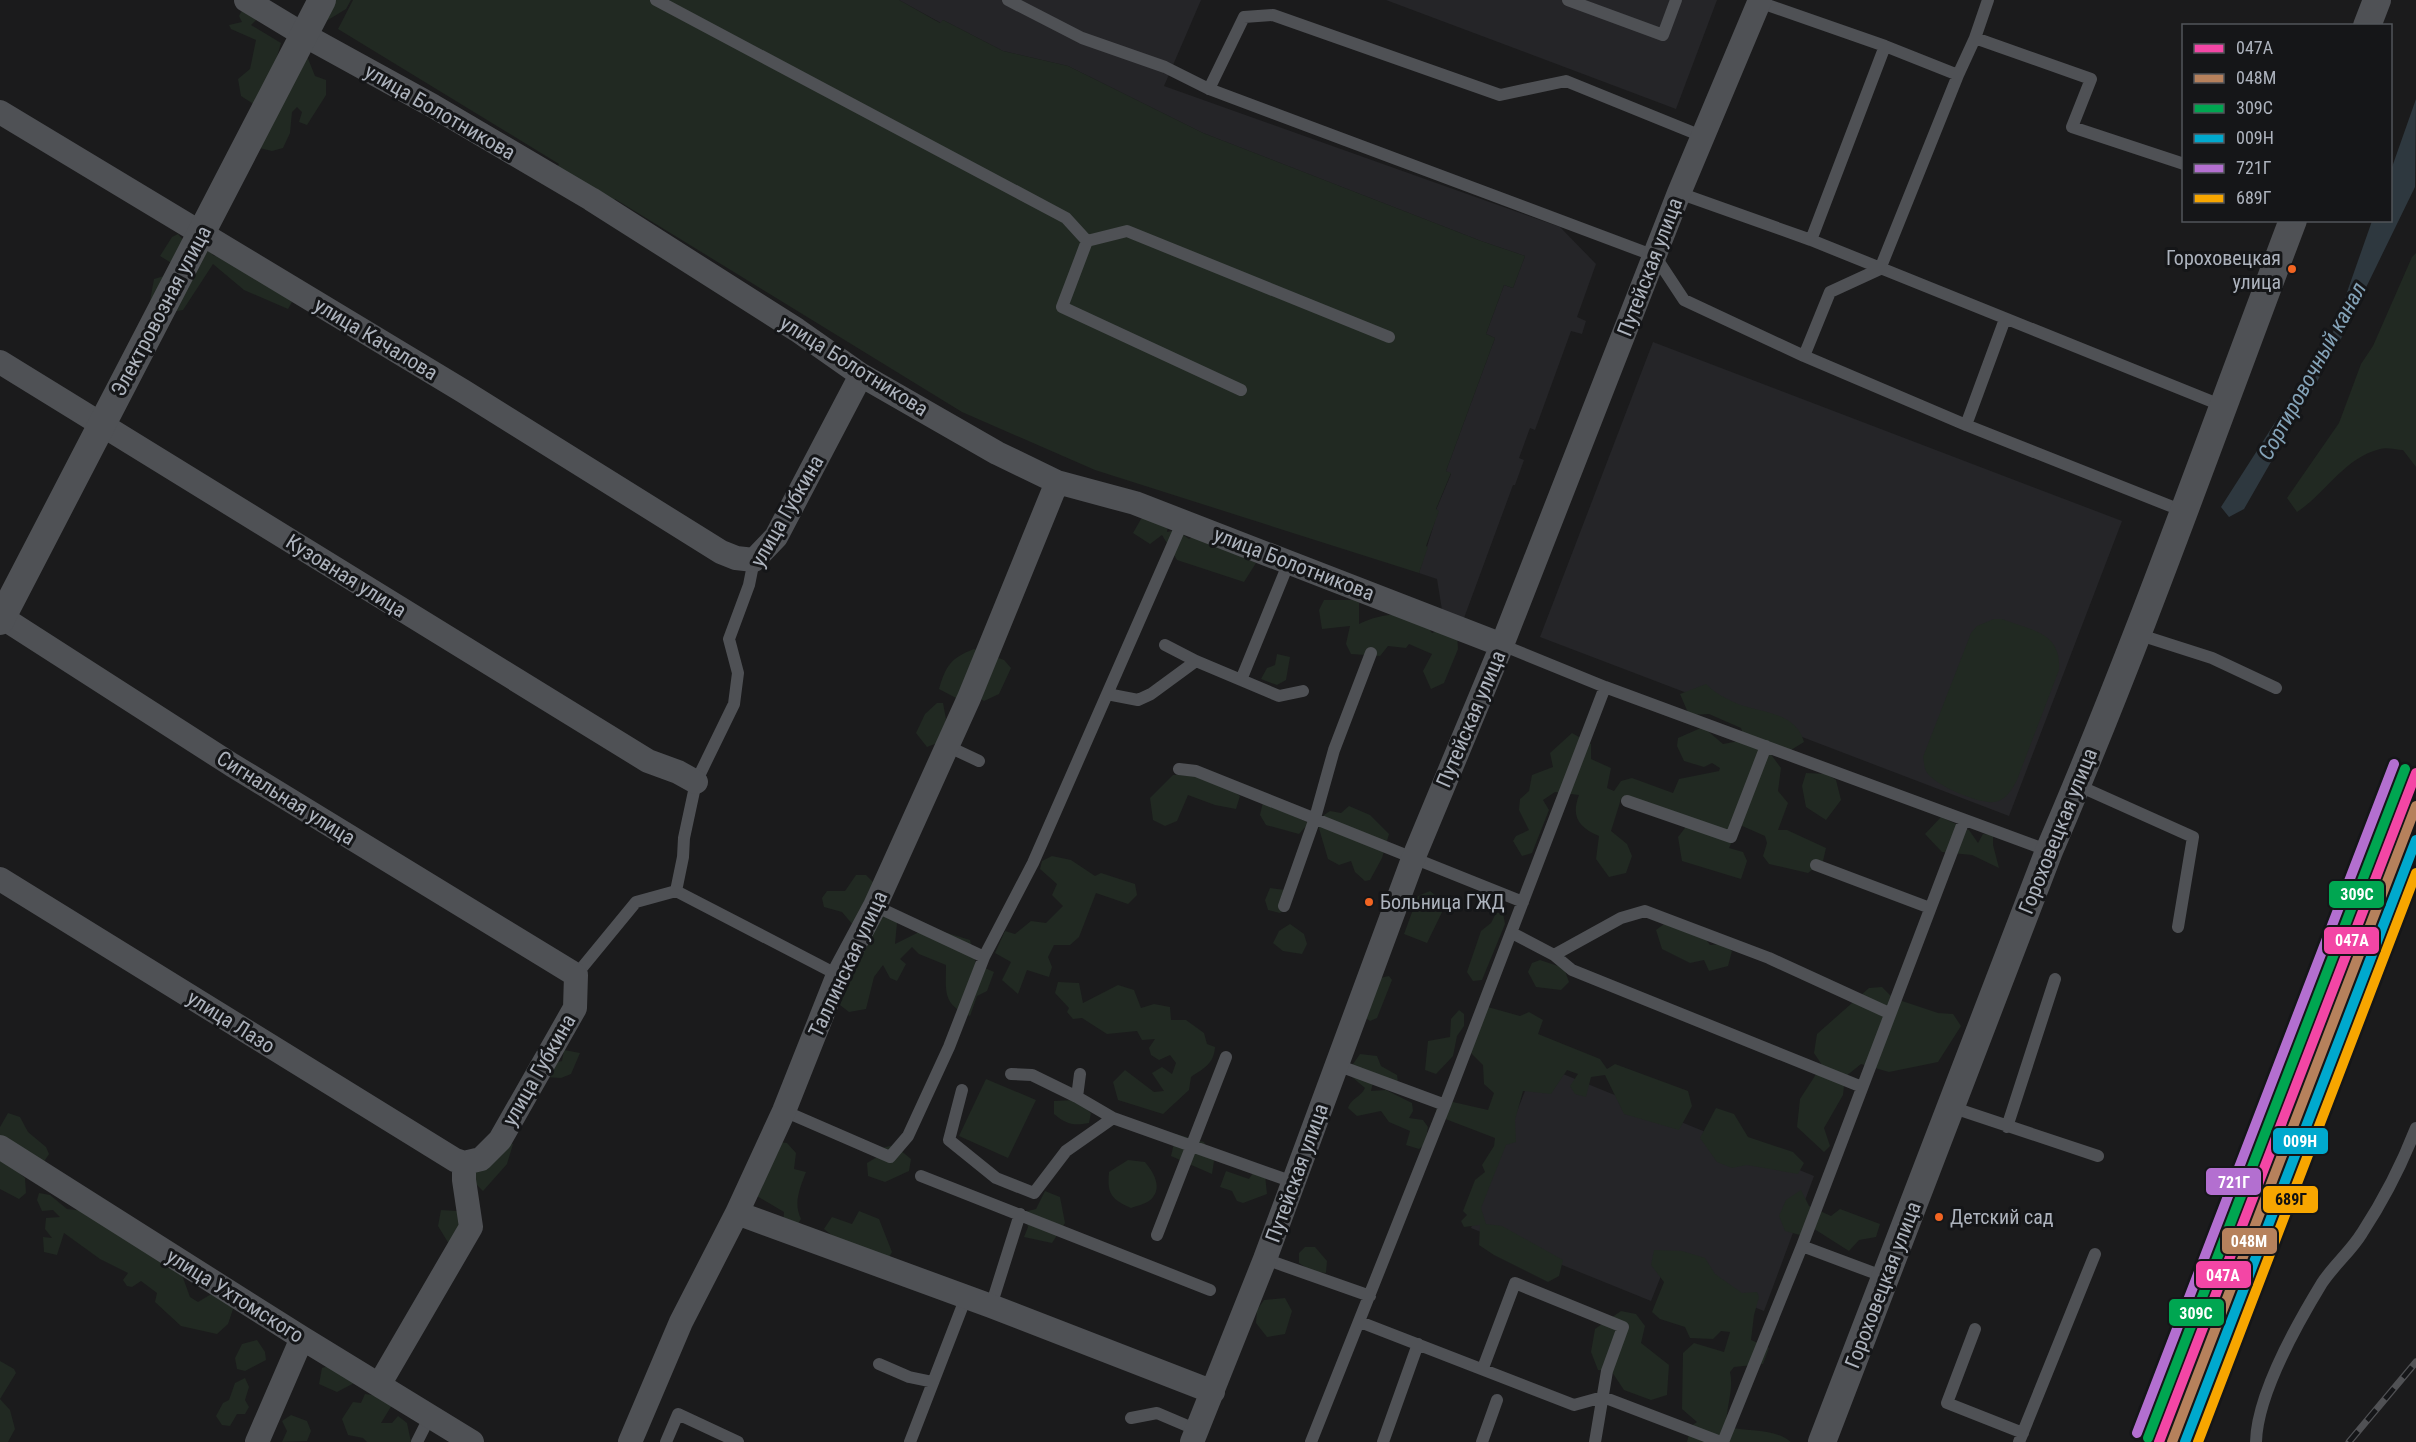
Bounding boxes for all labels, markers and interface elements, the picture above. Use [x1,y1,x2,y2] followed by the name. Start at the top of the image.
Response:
[2182,24,2392,222] legend
[2236,37,2274,58] text: 047А
[360,59,520,165] street label: улица Болотникова
[2236,67,2276,88] text: 048М
[2236,97,2273,118] text: 309С
[2236,127,2274,148] text: 009Н
[2236,157,2272,178] text: 721Г
[2236,187,2272,208] text: 689Г
[1613,195,1687,339] street label: Путейская улица
[106,222,216,400] street label: Электровозная улица
[2166,246,2281,294] place label: Гороховецкая улица
[2286,263,2298,275] marker: Гороховецкая улица
[2253,278,2371,464] water label: Сортировочный канал
[310,293,442,385] street label: улица Качалова
[776,311,932,421] street label: улица Болотникова
[745,451,829,571] street label: улица Губкина
[1210,522,1378,606] street label: улица Болотникова
[282,529,410,623] street label: Кузовная улица
[1431,647,1511,791] street label: Путейская улица
[2014,745,2102,917] street label: Гороховецкая улица
[212,746,360,850] street label: Сигнальная улица
[2328,880,2385,909] line badge: 309С
[2340,885,2374,904] text: 309С
[804,887,892,1041] street label: Таллинская улица
[1380,890,1505,914] place label: Больница ГЖД
[1363,896,1375,908] marker: Больница ГЖД
[2323,926,2380,955] line badge: 047А
[2335,931,2369,950] text: 047А
[183,986,279,1058] street label: улица Лазо
[497,1010,581,1130] street label: улица Губкина
[1261,1100,1333,1246] street label: Путейская улица
[2272,1127,2329,1155] line badge: 009Н
[2283,1132,2317,1151] text: 009Н
[2205,1167,2262,1196] line badge: 721Г
[2218,1173,2250,1192] text: 721Г
[2262,1185,2319,1214] line badge: 689Г
[2275,1190,2307,1209] text: 689Г
[1840,1198,1926,1372] street label: Гороховецкая улица
[1950,1205,2054,1229] place label: Детский сад
[1933,1211,1945,1223] marker: Детский сад
[2221,1227,2278,1255] line badge: 048М
[2231,1232,2267,1251] text: 048М
[162,1244,308,1348] street label: улица Ухтомского
[2195,1260,2252,1289] line badge: 047А
[2206,1266,2240,1285] text: 047А
[2168,1298,2225,1327] line badge: 309С
[2179,1304,2213,1323] text: 309С

